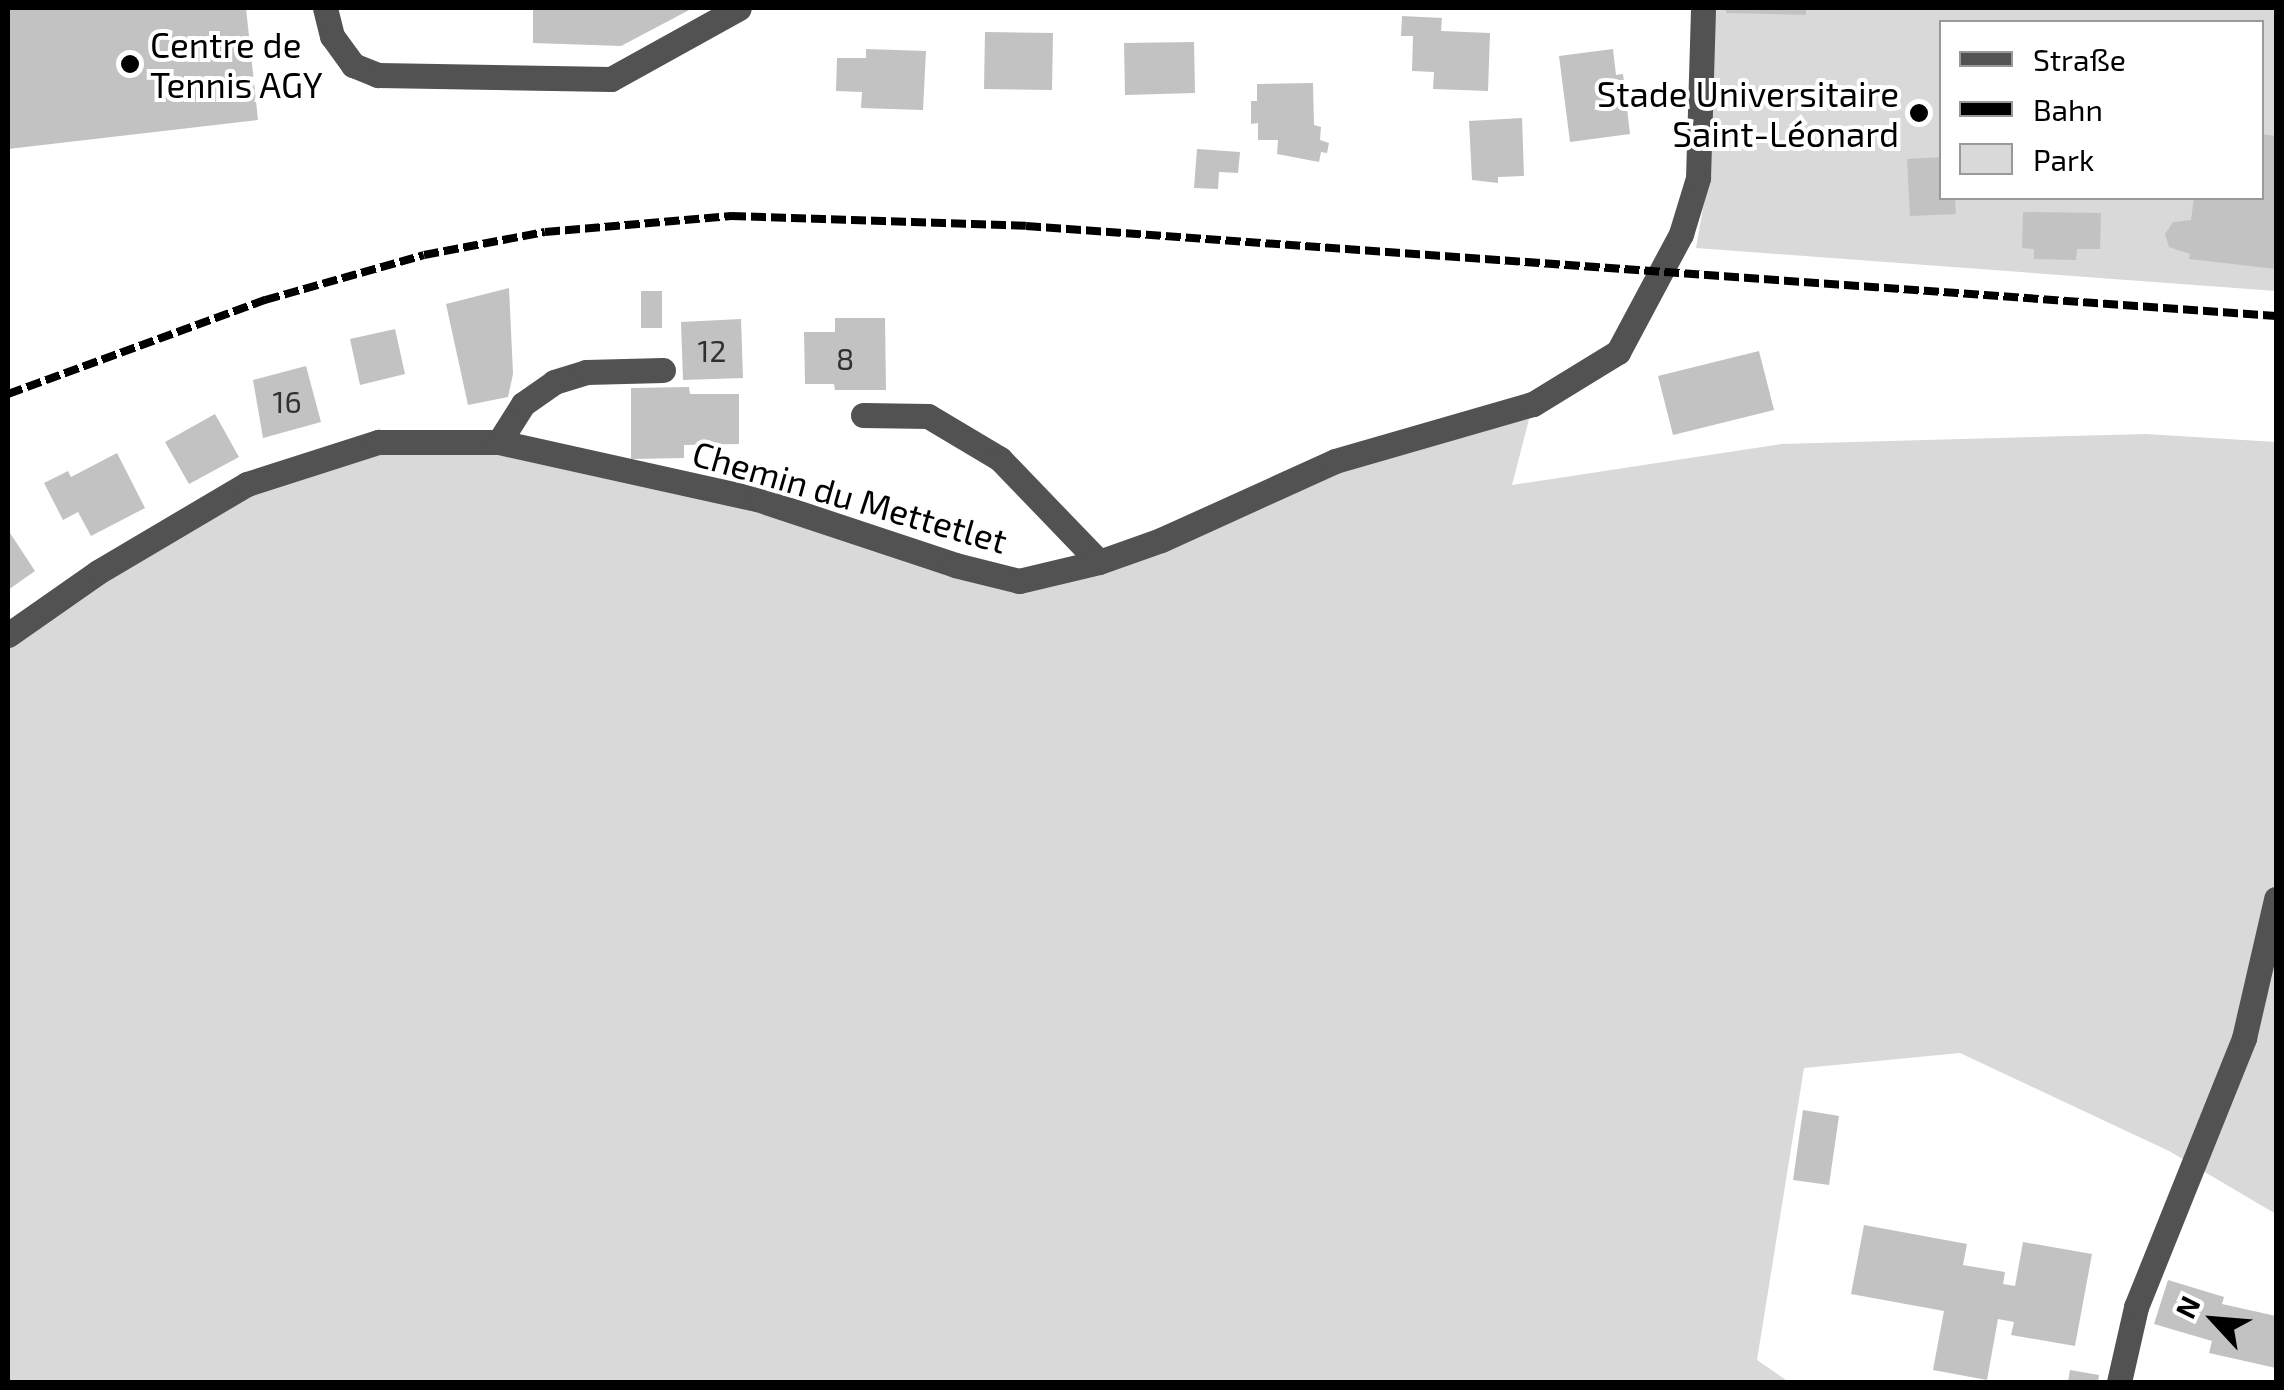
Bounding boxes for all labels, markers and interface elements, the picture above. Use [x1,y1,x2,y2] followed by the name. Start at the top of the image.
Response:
[1939,20,2264,200] legend
[150,23,324,105] place label: Centre de Tennis AGY
[2033,41,2126,77] text: Straße
[119,53,141,75] marker: Centre de Tennis AGY
[1597,72,1899,154] place label: Stade Universitaire Saint-Léonard
[2033,91,2103,127] text: Bahn
[1908,102,1930,124] marker: Stade Universitaire Saint-Léonard
[2033,141,2094,177] text: Park
[698,332,726,368] house number: 12
[836,340,854,376] house number: 8
[272,383,302,419] house number: 16
[688,431,1012,561] street label: Chemin du Mettetlet
[2164,1270,2264,1370] north arrow
[2167,1290,2207,1323] text: N

